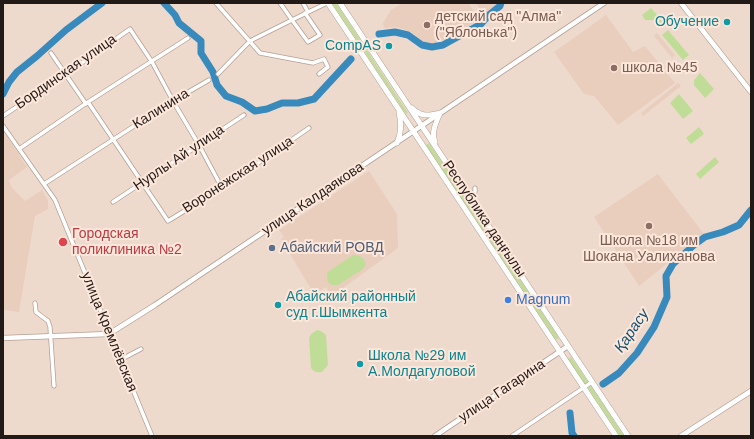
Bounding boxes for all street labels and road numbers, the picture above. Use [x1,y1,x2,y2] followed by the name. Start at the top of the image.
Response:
[12,31,120,113] street label: Бординская улица
[130,85,192,133] street label: Калинина
[130,121,228,195] street label: Нурлы Ай улица
[179,133,297,217] street label: Воронежская улица
[439,158,529,280] street label: Республика даңғылы
[259,159,367,239] street label: улица Калдаякова
[77,270,141,394] street label: улица Кремлёвская
[456,356,548,426] street label: улица Гагарина

